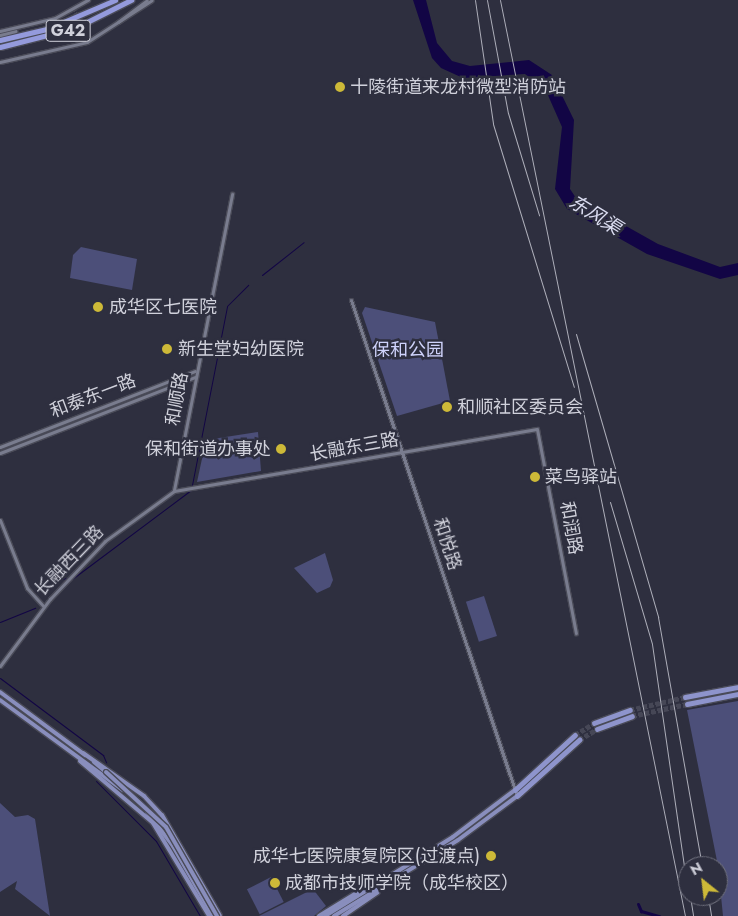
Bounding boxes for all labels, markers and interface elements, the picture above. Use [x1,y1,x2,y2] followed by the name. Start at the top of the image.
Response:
[46,18,90,44] road number: G42
[350,76,566,98] place label: 十陵街道来龙村微型消防站
[334,81,346,93] marker: 十陵街道来龙村微型消防站
[565,190,625,240] water label: 东风渠
[109,296,217,318] place label: 成华区七医院
[91,300,105,314] marker: 成华区七医院
[178,338,304,360] place label: 新生堂妇幼医院
[372,339,444,361] park label: 保和公园
[160,342,174,356] marker: 新生堂妇幼医院
[47,370,139,422] street label: 和泰东一路
[162,371,192,427] street label: 和顺路
[457,396,583,418] place label: 和顺社区委员会
[441,401,453,413] marker: 和顺社区委员会
[308,429,400,465] street label: 长融东三路
[145,438,271,460] place label: 保和街道办事处
[275,443,287,455] marker: 保和街道办事处
[545,466,617,488] place label: 菜鸟驿站
[529,471,541,483] marker: 菜鸟驿站
[556,500,586,556] street label: 和润路
[428,515,466,573] street label: 和悦路
[30,521,108,601] street label: 长融西三路
[253,845,480,867] place label: 成华七医院康复院区(过渡点)
[484,849,498,863] marker: 成华七医院康复院区(过渡点)
[678,856,728,906] north arrow
[686,857,706,880] text: N
[285,872,519,894] place label: 成都市技师学院（成华校区）
[269,877,281,889] marker: 成都市技师学院（成华校区）

